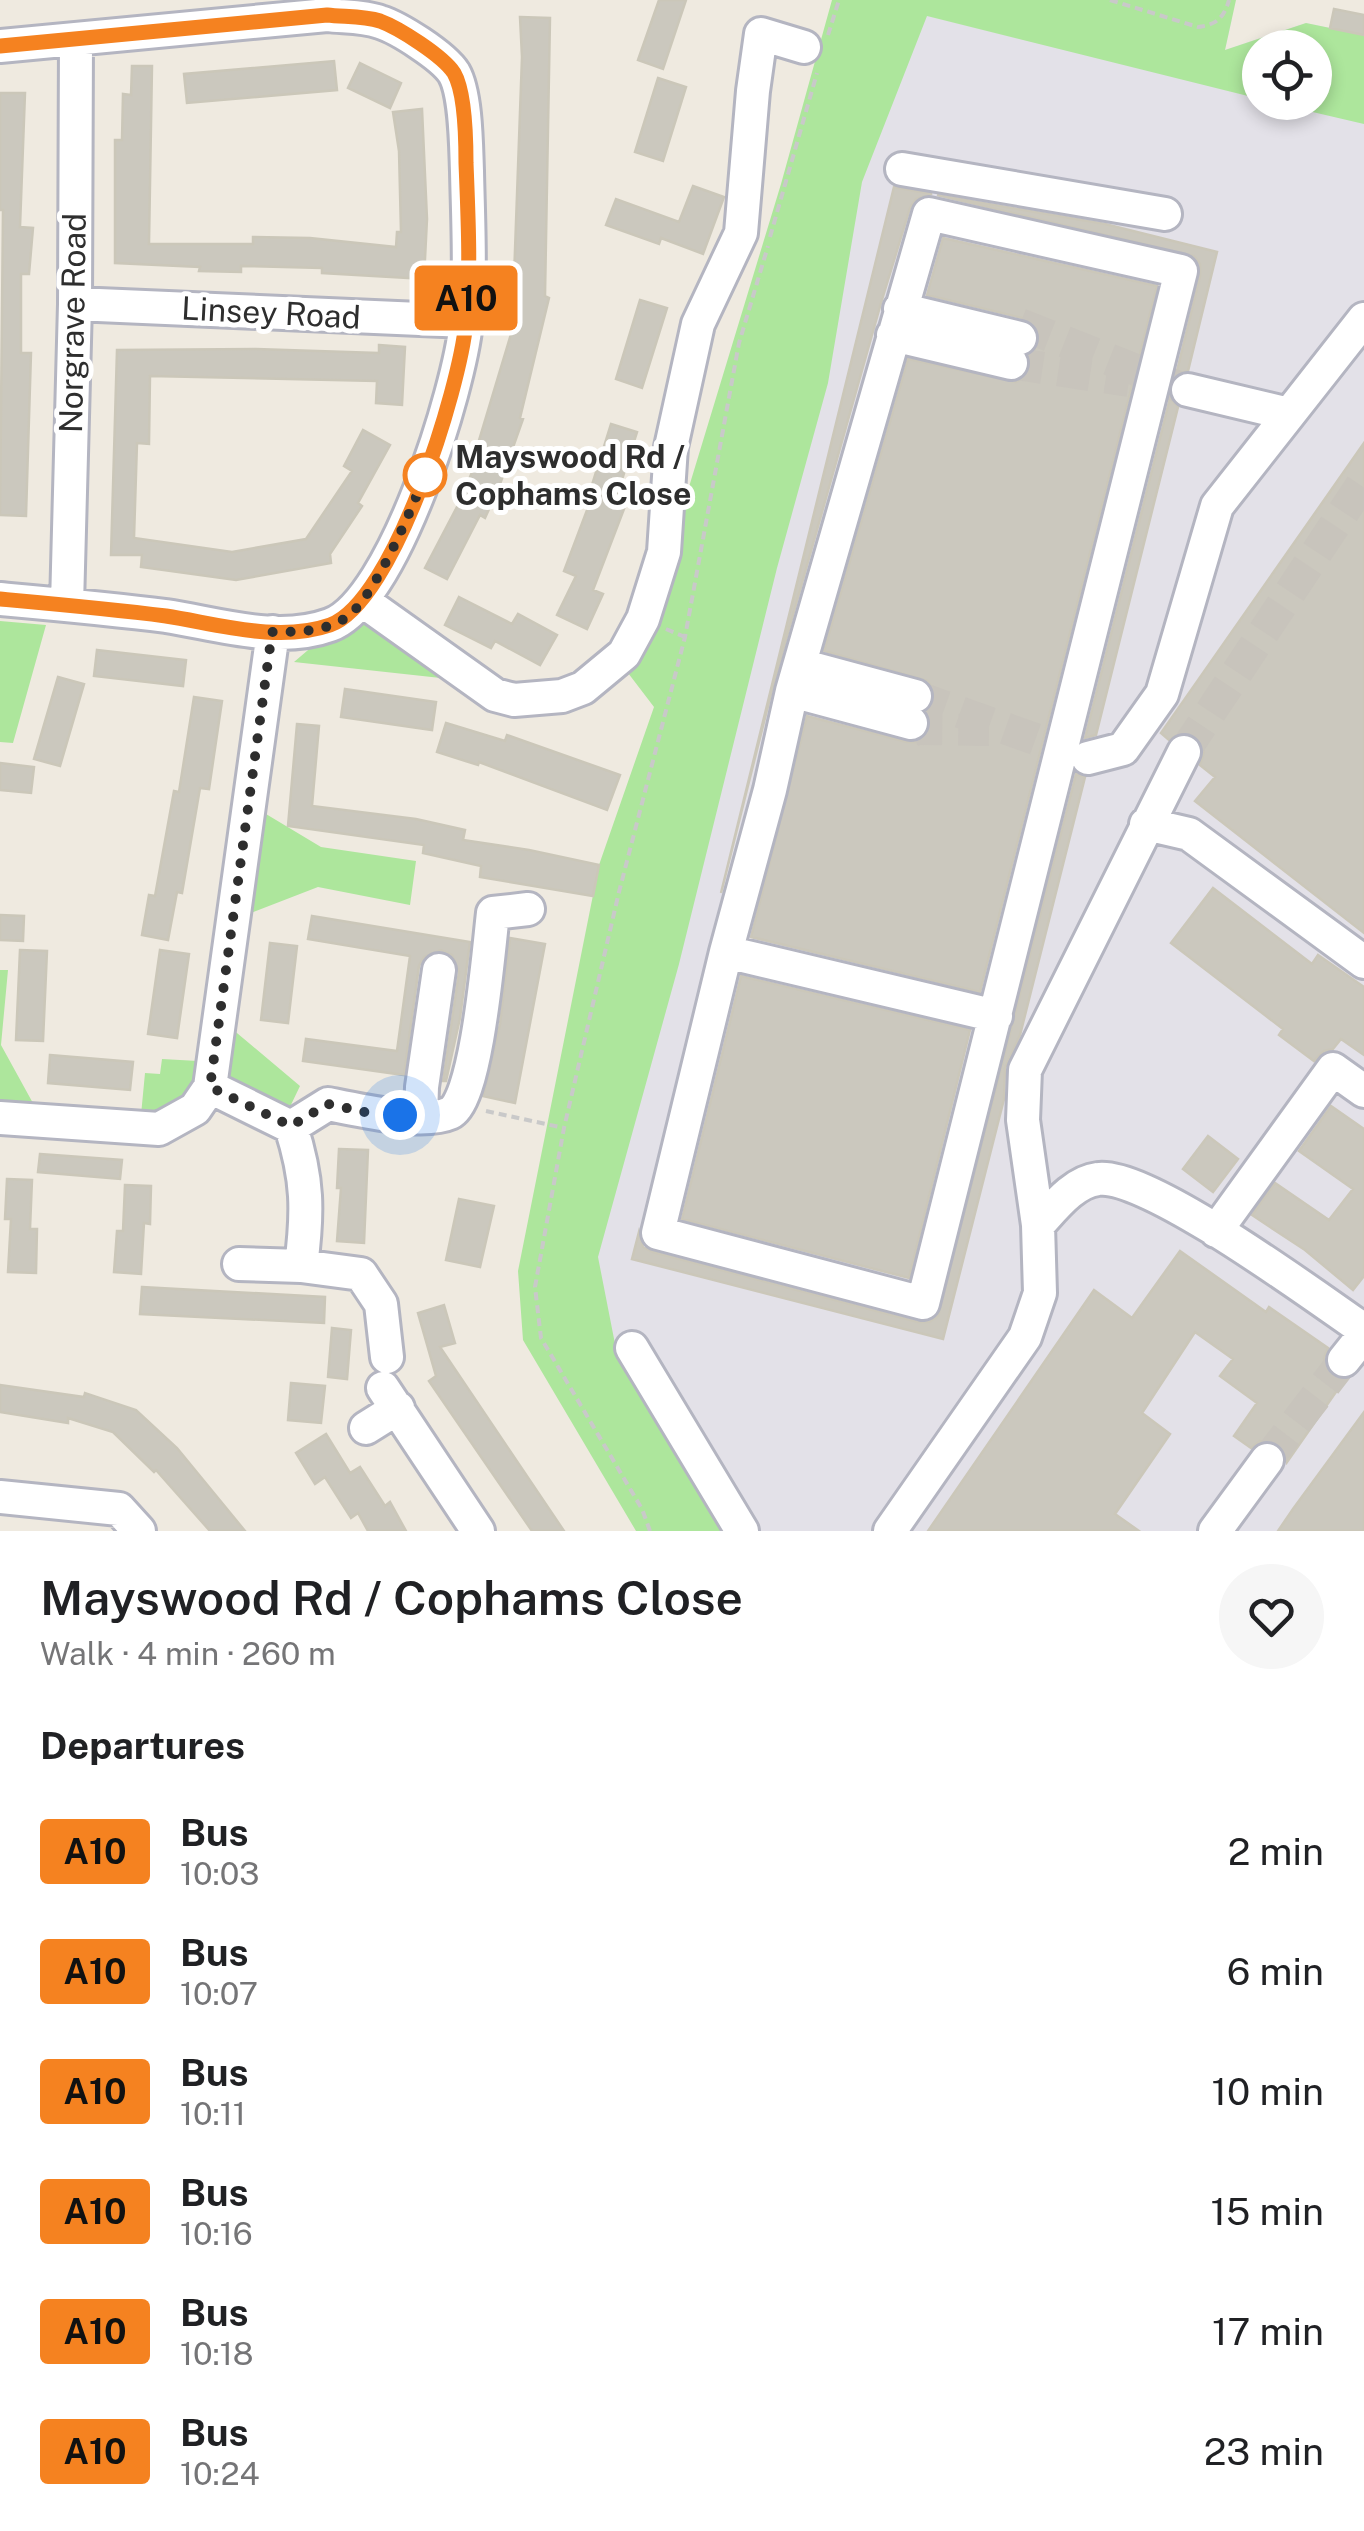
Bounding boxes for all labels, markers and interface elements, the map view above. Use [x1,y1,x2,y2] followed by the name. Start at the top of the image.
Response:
[1242,30,1332,120] map controls
[1242,30,1332,120] button: locate
[52,213,93,433] street label: Norgrave Road
[408,266,524,330] line badge: A10
[435,278,497,319] text: A10
[180,289,362,336] street label: Linsey Road
[455,438,691,512] place label: Mayswood Rd / Cophams Close
[404,454,446,496] marker: Mayswood Rd / Cophams Close
[375,1090,425,1140] your location
[1219,1564,1324,1669] button: heart
[40,1569,743,1626] text: Mayswood Rd / Cophams Close
[40,1635,336,1672] text: Walk · 4 min · 260 m
[40,1723,245,1768] text: Departures
[180,1810,249,1855] text: Bus
[1228,1829,1324,1874] text: 2 min
[64,1831,126,1872] text: A10
[180,1855,259,1892] text: 10:03
[180,1930,249,1975] text: Bus
[1227,1949,1324,1994] text: 6 min
[64,1951,126,1992] text: A10
[180,1975,258,2012] text: 10:07
[180,2050,249,2095] text: Bus
[1212,2069,1324,2114] text: 10 min
[64,2071,126,2112] text: A10
[180,2095,246,2132] text: 10:11
[180,2170,249,2215] text: Bus
[1211,2189,1324,2234] text: 15 min
[64,2191,126,2232] text: A10
[180,2215,253,2252] text: 10:16
[180,2290,249,2335] text: Bus
[1212,2309,1324,2354] text: 17 min
[64,2311,126,2352] text: A10
[180,2335,254,2372] text: 10:18
[180,2410,249,2455] text: Bus
[1204,2429,1324,2474] text: 23 min
[64,2431,126,2472] text: A10
[180,2455,260,2492] text: 10:24

